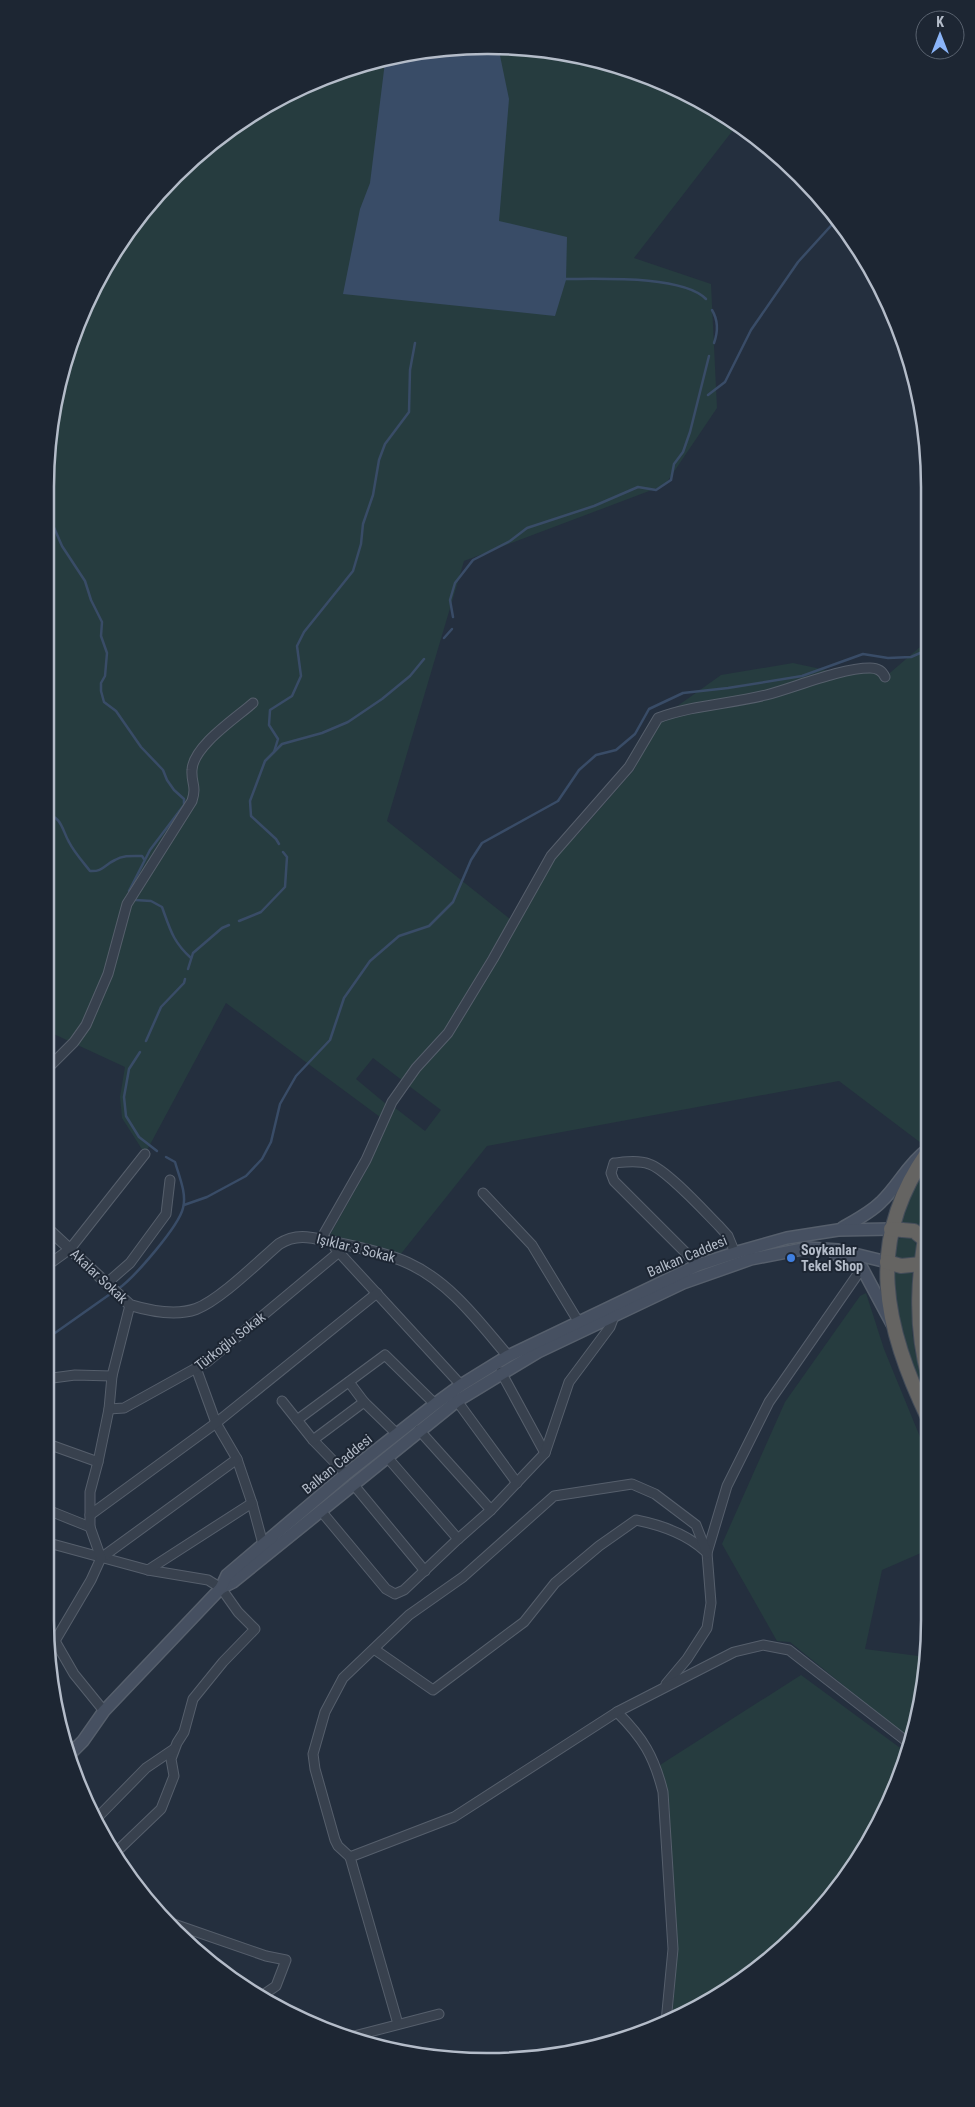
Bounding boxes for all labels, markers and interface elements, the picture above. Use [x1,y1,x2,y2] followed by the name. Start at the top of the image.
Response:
[915,10,965,60] north arrow
[936,14,944,30] text: K
[315,1230,398,1266] street label: Işıklar 3 Sokak
[645,1232,729,1280] street label: Balkan Caddesi
[801,1242,863,1274] place label: Soykanlar Tekel Shop
[67,1246,131,1307] street label: Akalar Sokak
[785,1252,797,1264] marker: Soykanlar Tekel Shop
[192,1308,269,1373] street label: Türkoğlu Sokak
[299,1431,375,1497] street label: Balkan Caddesi

